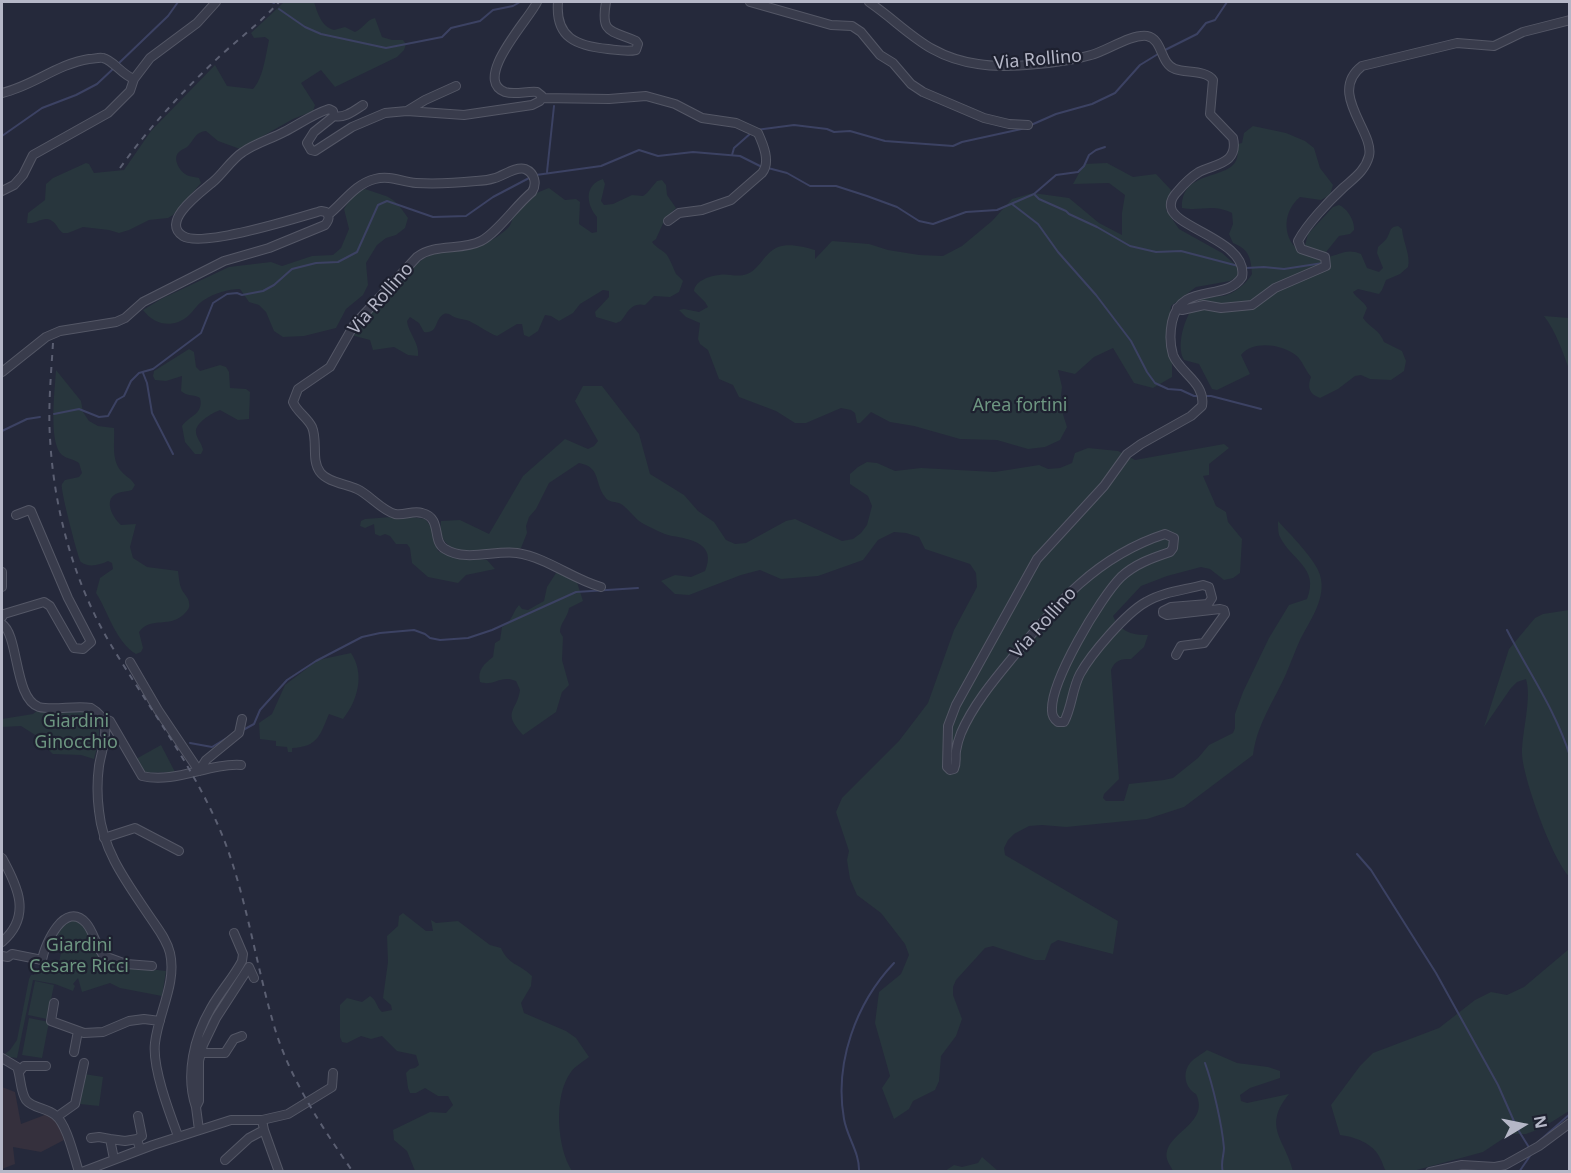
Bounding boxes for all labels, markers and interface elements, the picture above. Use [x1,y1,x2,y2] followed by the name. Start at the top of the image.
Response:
[993,45,1083,75] street label: Via Rollino
[344,259,418,339] street label: Via Rollino
[973,395,1067,417] park label: Area fortini
[1006,583,1082,663] street label: Via Rollino
[34,711,118,754] park label: Giardini Ginocchio
[29,935,129,978] park label: Giardini Cesare Ricci
[1493,1095,1553,1155] north arrow
[1529,1114,1553,1130] text: N

